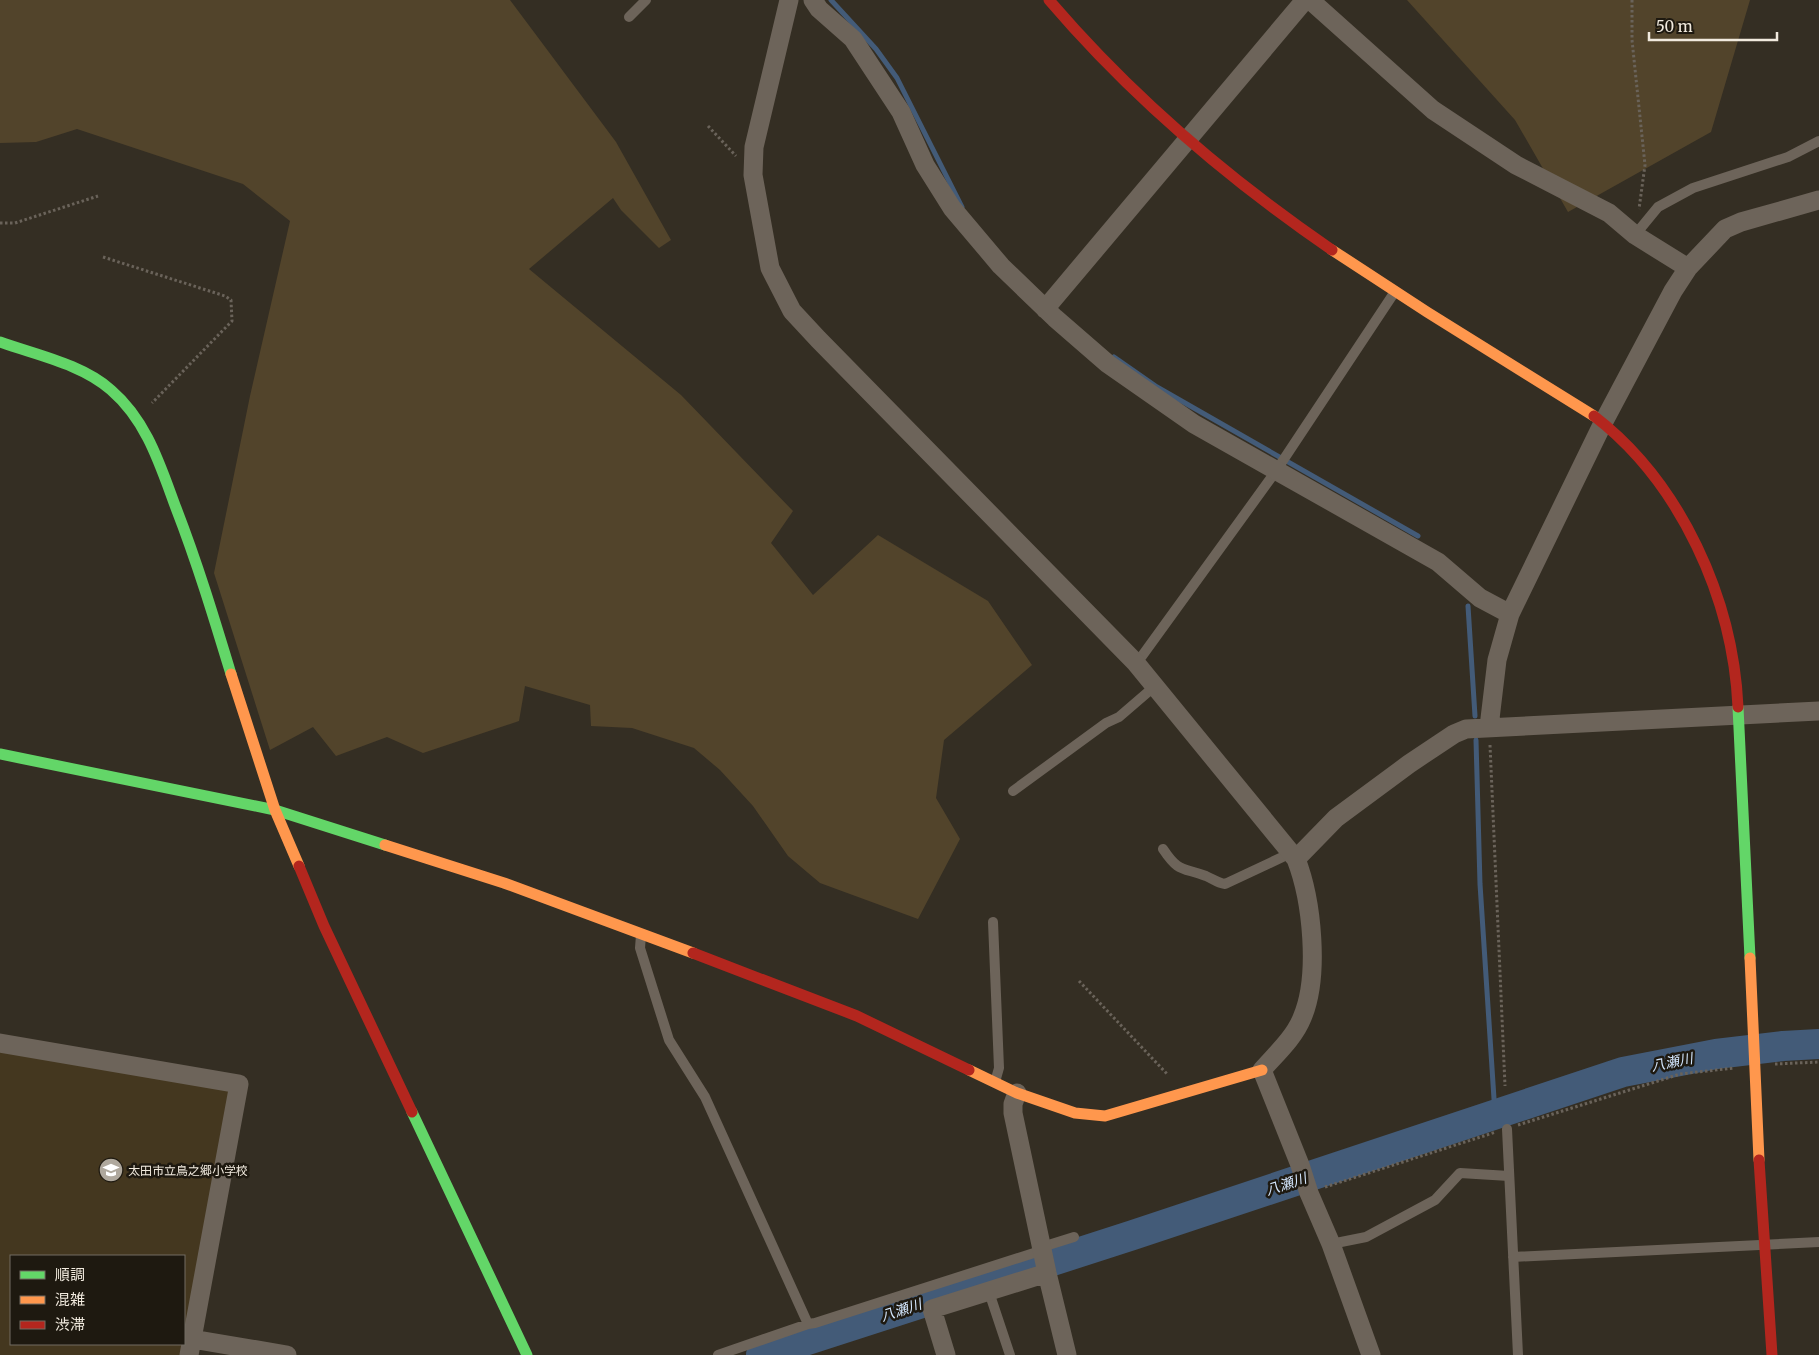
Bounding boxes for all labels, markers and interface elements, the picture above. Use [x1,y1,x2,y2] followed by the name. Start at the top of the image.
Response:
[1649,10,1776,42] scale bar
[1656,17,1693,36] text: 50 m
[1650,1049,1696,1075] water label: 八瀬川
[98,1157,124,1183] school or university icon: 太田市立鳥之郷小学校
[128,1163,248,1178] place label: 太田市立鳥之郷小学校
[1263,1168,1311,1199] water label: 八瀬川
[10,1255,185,1345] legend
[55,1265,85,1284] text: 順調
[55,1290,85,1309] text: 混雑
[878,1294,926,1325] water label: 八瀬川
[55,1315,85,1334] text: 渋滞

